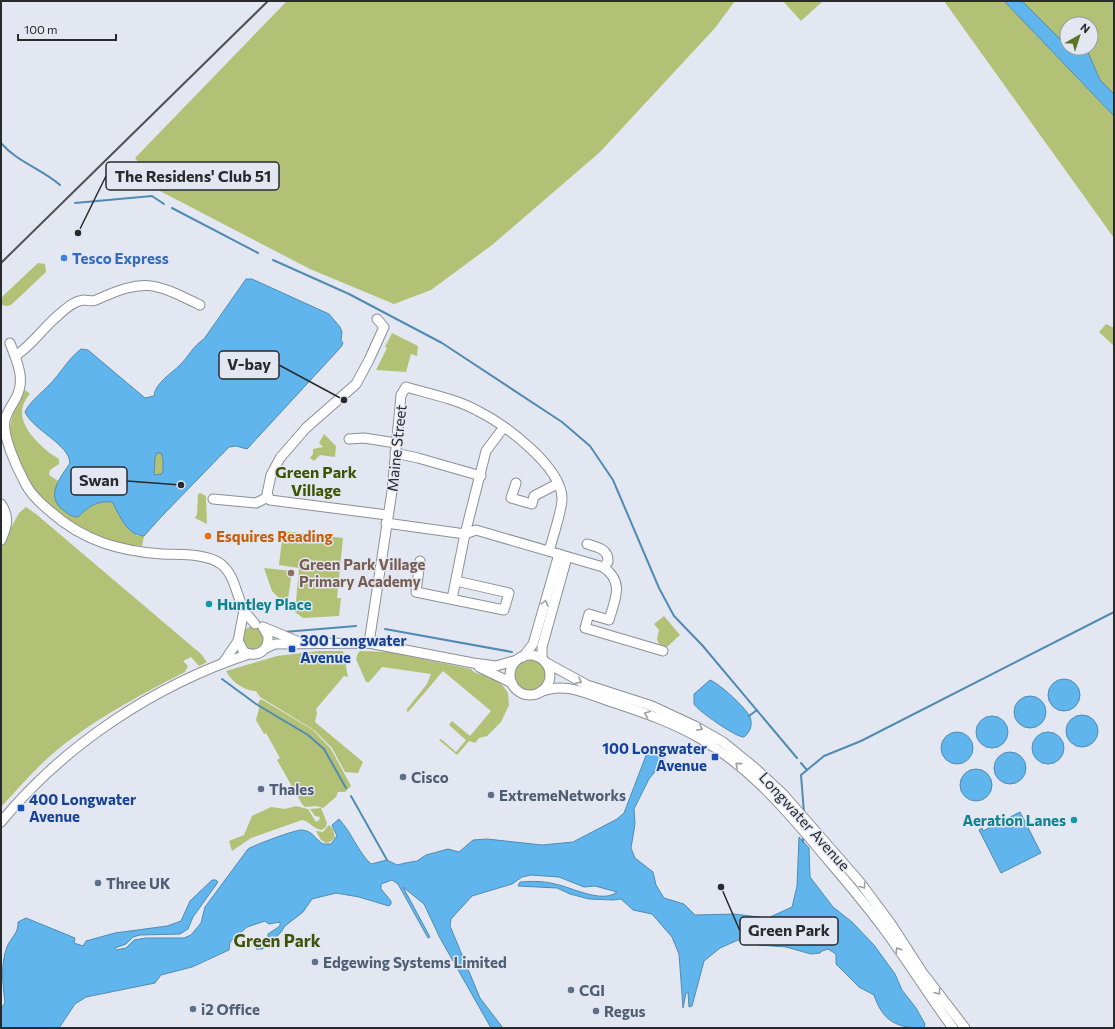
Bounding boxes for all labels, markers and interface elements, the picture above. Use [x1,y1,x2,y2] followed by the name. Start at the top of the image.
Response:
[18,16,116,42] scale bar
[1059,16,1099,56] north arrow
[1078,20,1093,35] text: N
[24,22,58,36] text: 100 m
[106,162,279,190] callout: The Residens' Club 51
[115,166,271,185] text: The Residens' Club 51
[72,249,169,267] place label: Tesco Express
[59,253,69,263] marker: Tesco Express
[219,351,279,379] callout: V-bay
[227,354,271,373] text: V-bay
[382,403,410,493] street label: Maine Street
[275,462,358,499] district label: Green Park Village
[71,467,127,495] callout: Swan
[79,470,119,489] text: Swan
[216,527,333,545] place label: Esquires Reading
[203,531,213,541] marker: Esquires Reading
[299,555,426,590] place label: Green Park Village Primary Academy
[286,568,296,578] marker: Green Park Village Primary Academy
[217,595,312,613] place label: Huntley Place
[204,599,214,609] marker: Huntley Place
[540,599,549,606] one-way arrow
[300,631,407,666] place label: 300 Longwater Avenue
[287,644,297,654] marker: 300 Longwater Avenue
[575,676,582,684] one-way arrow
[644,710,651,718] one-way arrow
[696,723,703,731] one-way arrow
[602,739,707,774] place label: 100 Longwater Avenue
[710,752,720,762] marker: 100 Longwater Avenue
[735,762,743,769] one-way arrow
[411,768,449,786] place label: Cisco
[756,768,854,874] street label: Longwater Avenue
[398,772,408,782] marker: Cisco
[269,780,314,798] place label: Thales
[256,784,266,794] marker: Thales
[499,786,626,804] place label: ExtremeNetworks
[29,790,136,825] place label: 400 Longwater Avenue
[486,790,496,800] marker: ExtremeNetworks
[16,803,26,813] marker: 400 Longwater Avenue
[963,811,1066,829] place label: Aeration Lanes
[1069,815,1079,825] marker: Aeration Lanes
[106,874,171,892] place label: Three UK
[93,878,103,888] marker: Three UK
[858,882,865,889] one-way arrow
[740,917,838,945] callout: Green Park
[748,920,831,939] text: Green Park
[234,930,321,951] district label: Green Park
[896,948,903,955] one-way arrow
[323,953,507,971] place label: Edgewing Systems Limited
[310,957,320,967] marker: Edgewing Systems Limited
[579,981,605,999] place label: CGI
[566,985,576,995] marker: CGI
[933,988,940,995] one-way arrow
[201,1000,260,1018] place label: i2 Office
[604,1002,646,1020] place label: Regus
[188,1004,198,1014] marker: i2 Office
[591,1006,601,1016] marker: Regus

